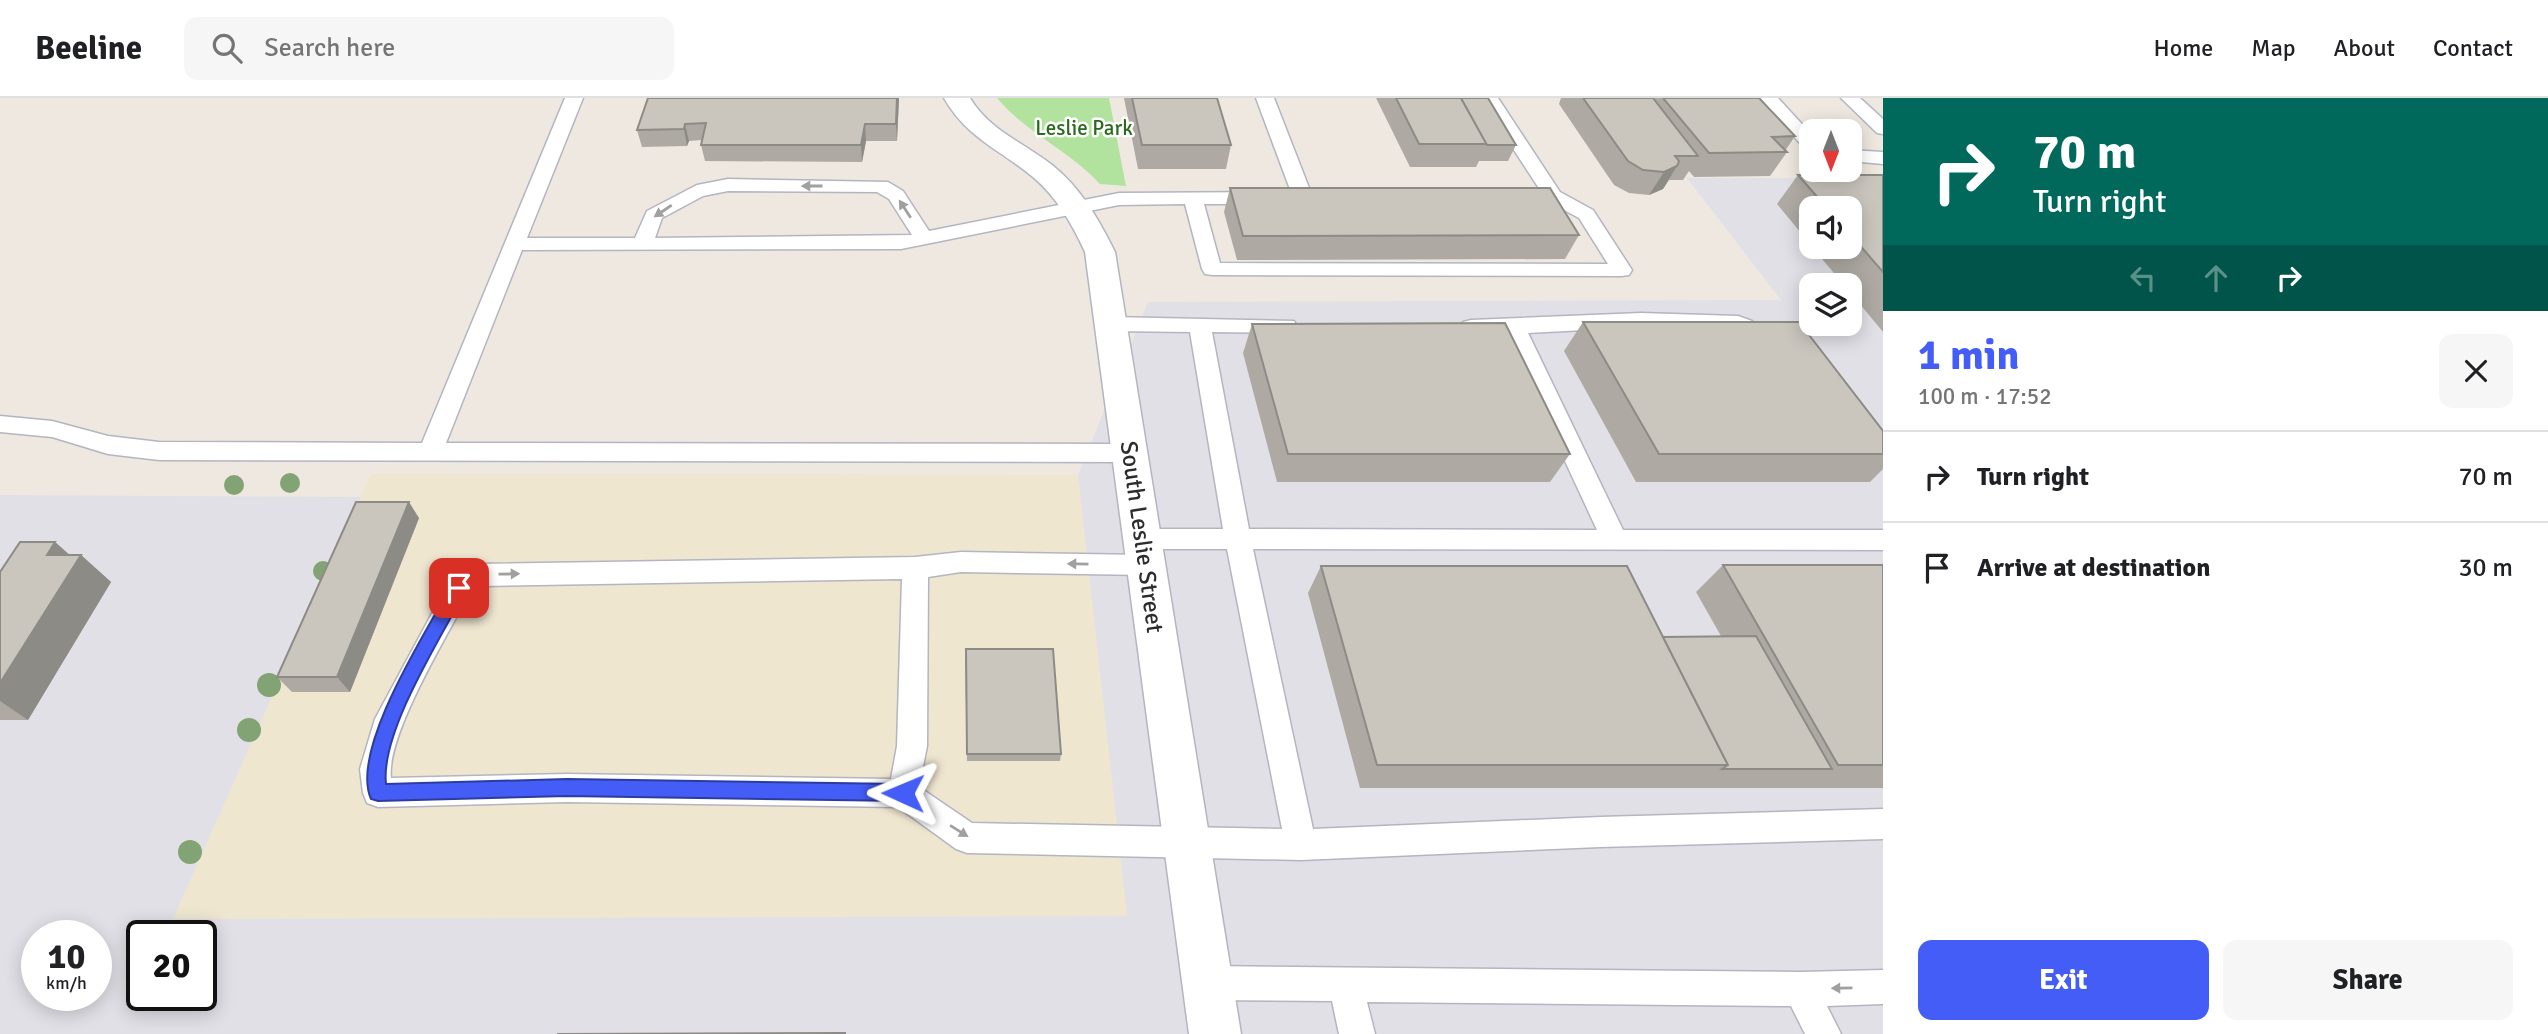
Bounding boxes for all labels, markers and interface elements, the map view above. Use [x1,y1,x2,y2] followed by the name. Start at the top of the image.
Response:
[184,17,674,80] search box
[35,28,142,69] text: Beeline
[208,29,246,67] icon: search
[264,32,395,64] text: Search here
[2153,33,2213,63] text: Home
[2251,33,2296,63] text: Map
[2334,33,2395,63] text: About
[2433,33,2513,63] text: Contact
[1035,115,1133,141] park label: Leslie Park
[1799,119,1862,182] north arrow
[1799,119,1862,336] map controls
[2033,122,2136,182] text: 70 m
[1918,126,2009,217] icon: right
[801,180,823,192] one-way arrow
[2033,182,2166,221] text: Turn right
[1799,196,1862,259] button: sound
[899,199,912,219] one-way arrow
[653,205,673,218] one-way arrow
[2124,259,2162,297] icon: left
[2197,259,2235,297] icon: ahead
[2270,259,2308,297] icon: right
[1799,273,1862,336] button: layers
[1918,330,2019,381] text: 1 min
[2439,334,2513,408] button: close
[1918,382,2052,411] text: 100 m · 17:52
[1114,439,1170,635] street label: South Leslie Street
[1918,458,1956,496] icon: right
[1977,461,2089,493] text: Turn right
[2458,461,2513,493] text: 70 m
[1918,549,1956,587] icon: arrive
[1977,552,2210,584] text: Arrive at destination
[2458,552,2513,584] text: 30 m
[429,558,489,618] pin
[1067,558,1089,570] one-way arrow
[440,569,478,607] icon: arrive
[498,569,520,580] one-way arrow
[866,756,940,830] position arrow
[949,825,969,838] one-way arrow
[126,920,217,1011] speed limit sign: 20
[48,935,85,978] text: 10
[1918,940,2209,1020] button: Exit
[2223,940,2513,1020] button: Share
[46,972,87,994] text: km/h
[1831,982,1853,994] one-way arrow

